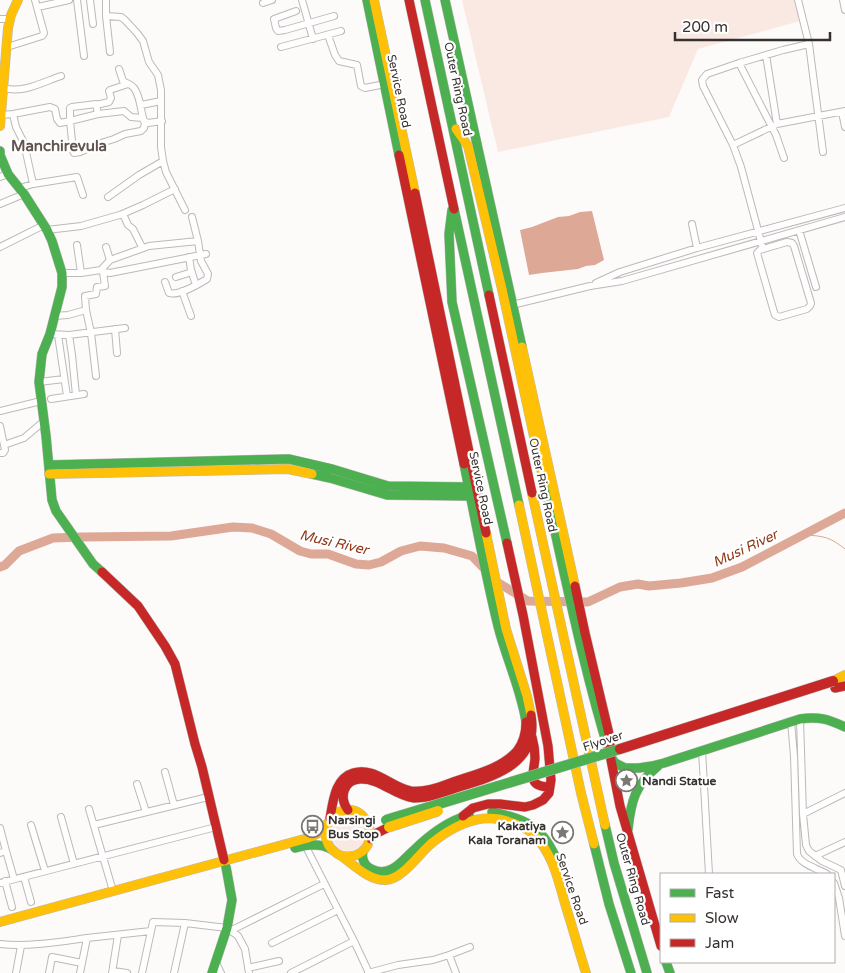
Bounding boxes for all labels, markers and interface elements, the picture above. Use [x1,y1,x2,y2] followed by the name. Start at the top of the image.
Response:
[675,10,830,42] scale bar
[682,18,728,36] text: 200 m
[441,41,475,137] street label: Outer Ring Road
[384,53,414,129] street label: Service Road
[11,137,107,155] district label: Manchirevula
[526,437,560,533] street label: Outer Ring Road
[466,450,496,526] street label: Service Road
[710,525,782,571] water label: Musi River
[298,526,371,559] water label: Musi River
[581,728,625,754] street label: Flyover
[614,769,638,793] place icon: Nandi Statue
[642,774,717,788] place label: Nandi Statue
[328,813,379,842] place label: Narsingi Bus Stop
[300,815,324,839] bus stop icon: Narsingi Bus Stop
[468,819,546,847] place label: Kakatiya Kala Toranam
[550,821,574,845] place icon: Kakatiya Kala Toranam
[613,831,653,927] street label: Outer Ring Road
[553,851,591,927] street label: Service Road
[660,873,835,963] legend
[705,884,735,902] text: Fast
[705,909,739,927] text: Slow
[705,934,734,952] text: Jam

